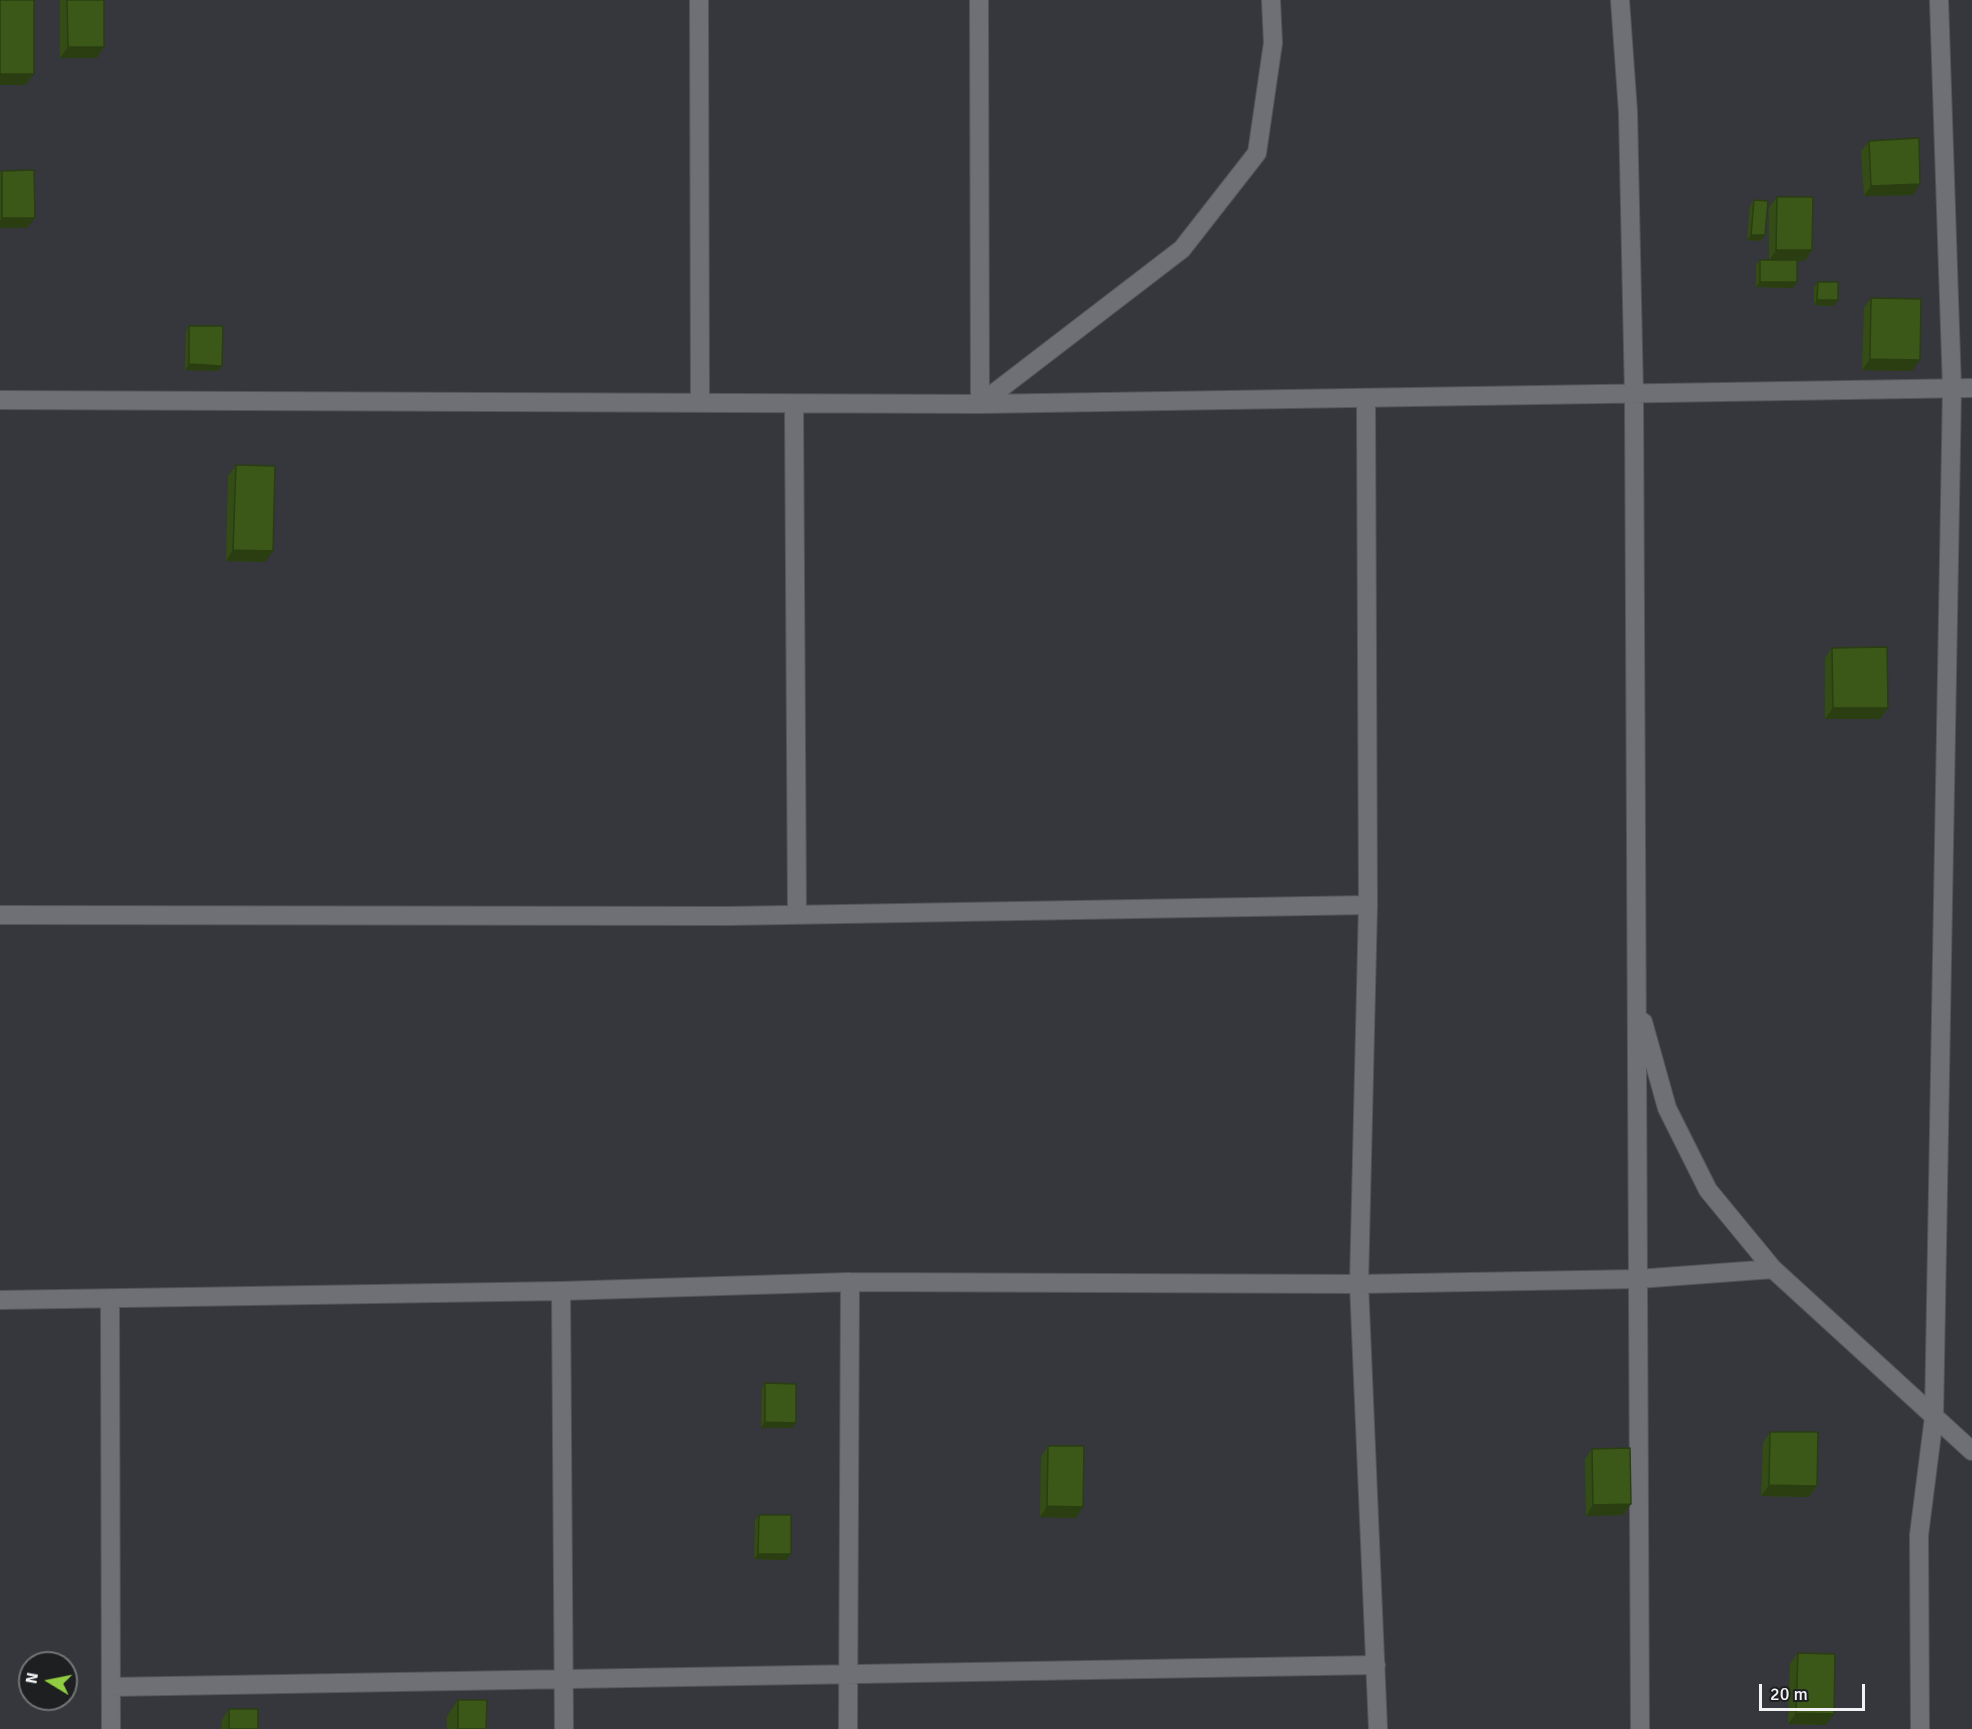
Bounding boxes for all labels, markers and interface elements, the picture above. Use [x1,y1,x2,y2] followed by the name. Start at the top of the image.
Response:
[18,1651,78,1711] north arrow
[21,1671,43,1685] text: N
[1762,1672,1868,1710] scale bar
[1770,1683,1808,1705] text: 20 m

